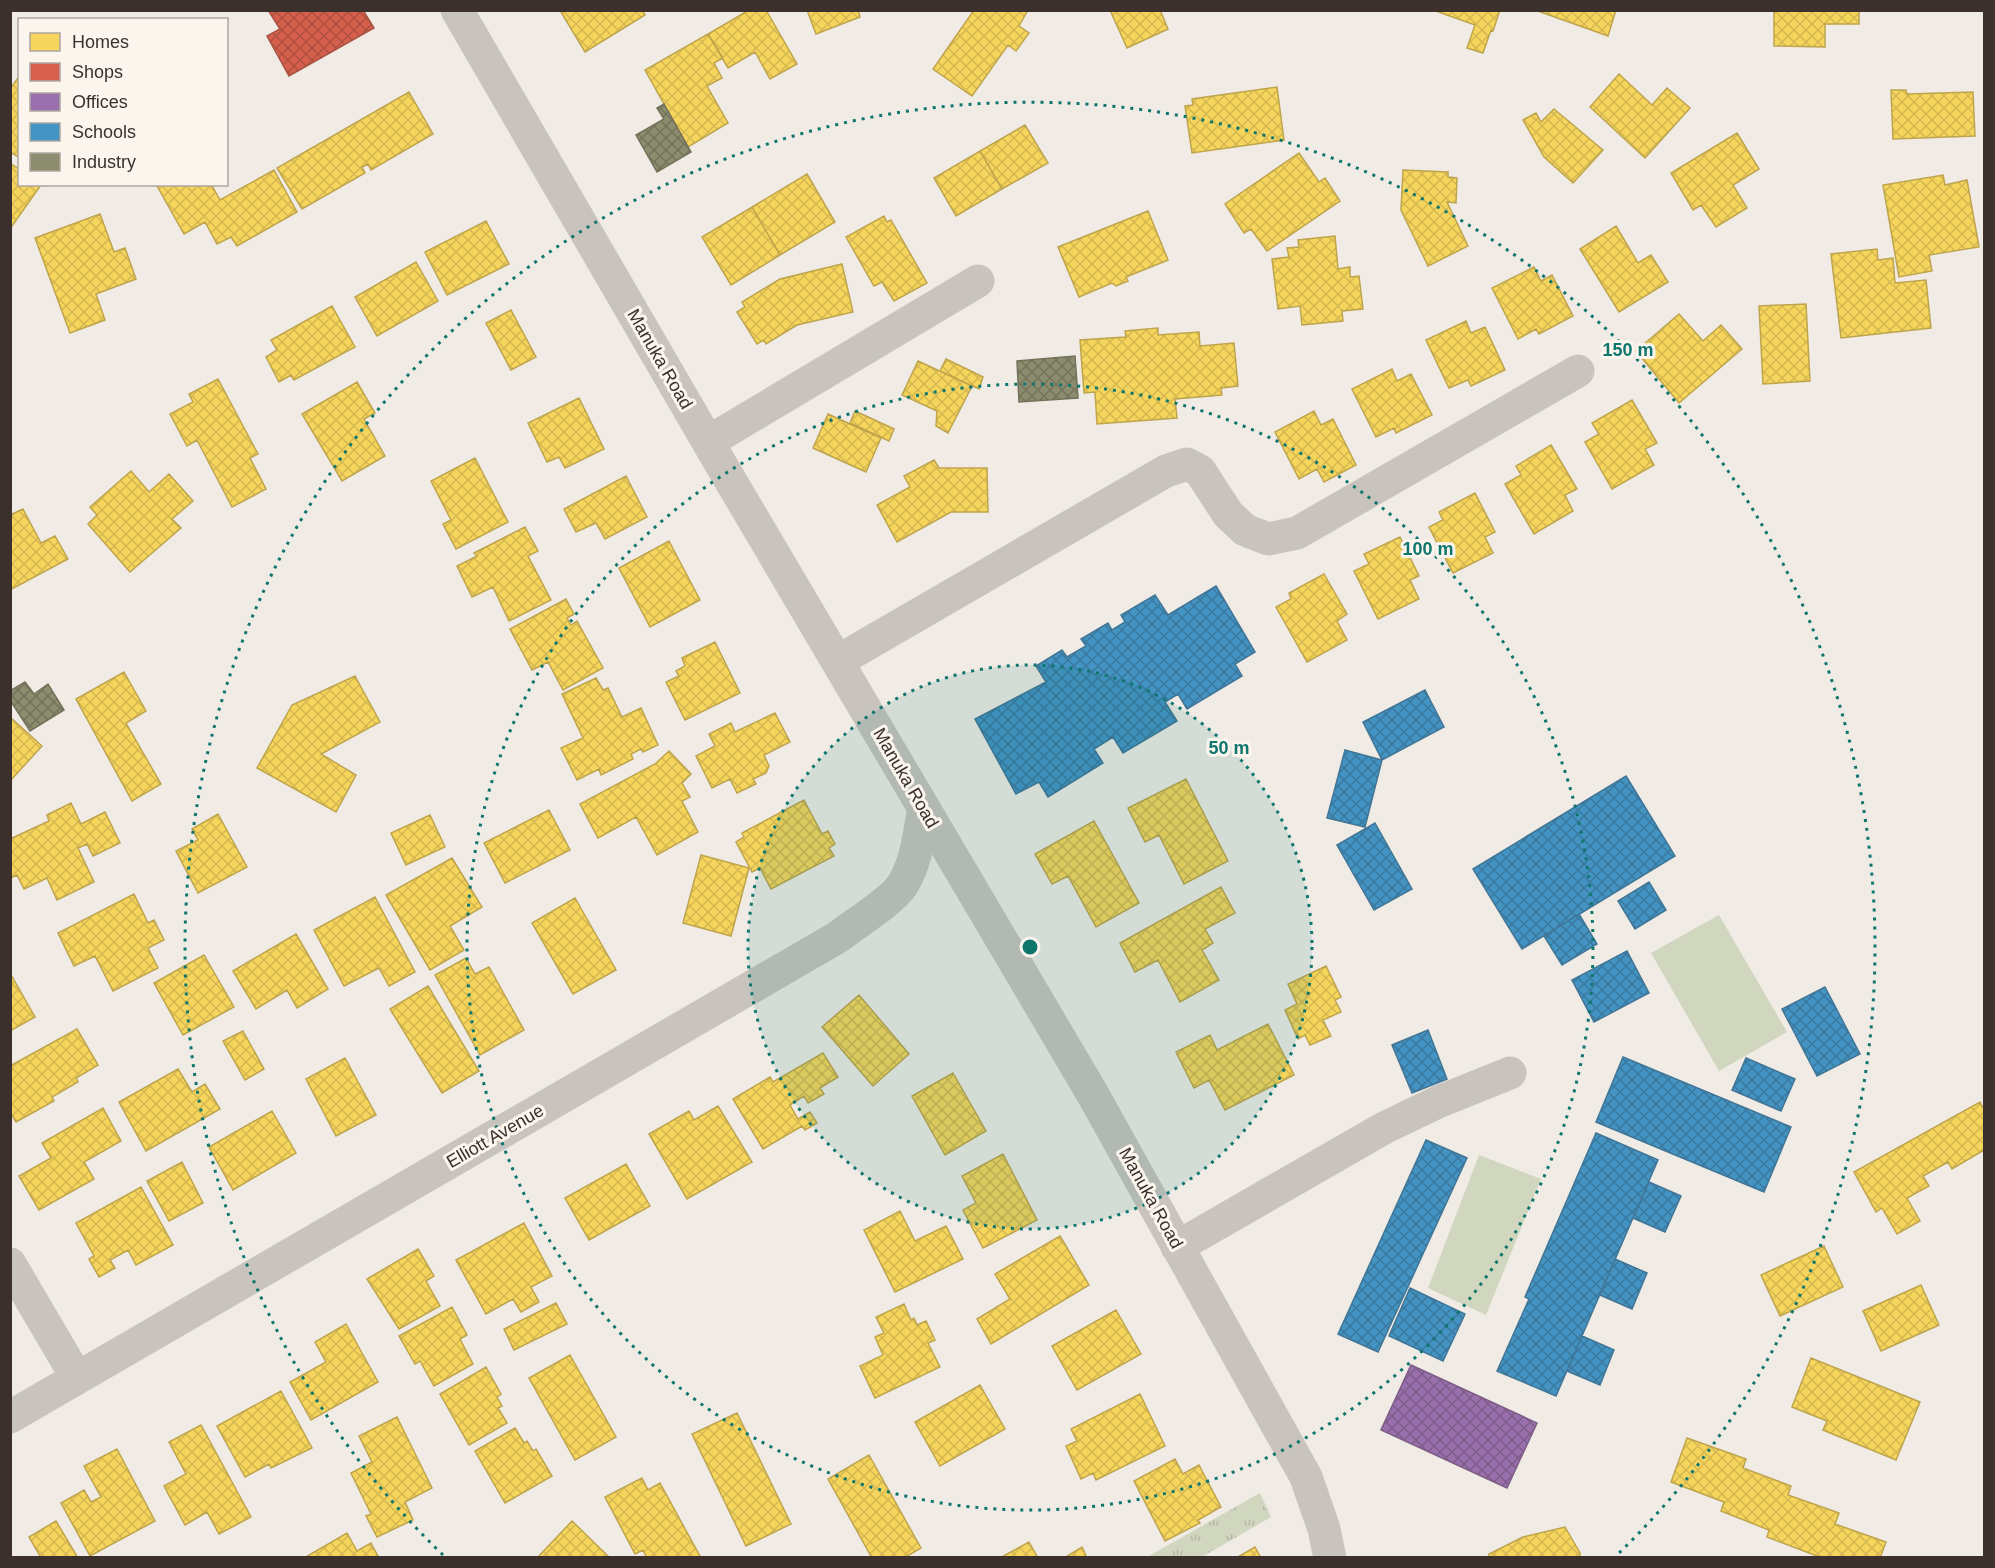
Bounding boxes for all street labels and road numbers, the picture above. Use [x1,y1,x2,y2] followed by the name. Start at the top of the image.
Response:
[623,305,697,413] street label: Manuka Road
[869,724,943,832] street label: Manuka Road
[443,1100,547,1172] street label: Elliott Avenue
[1115,1144,1187,1252] street label: Manuka Road

